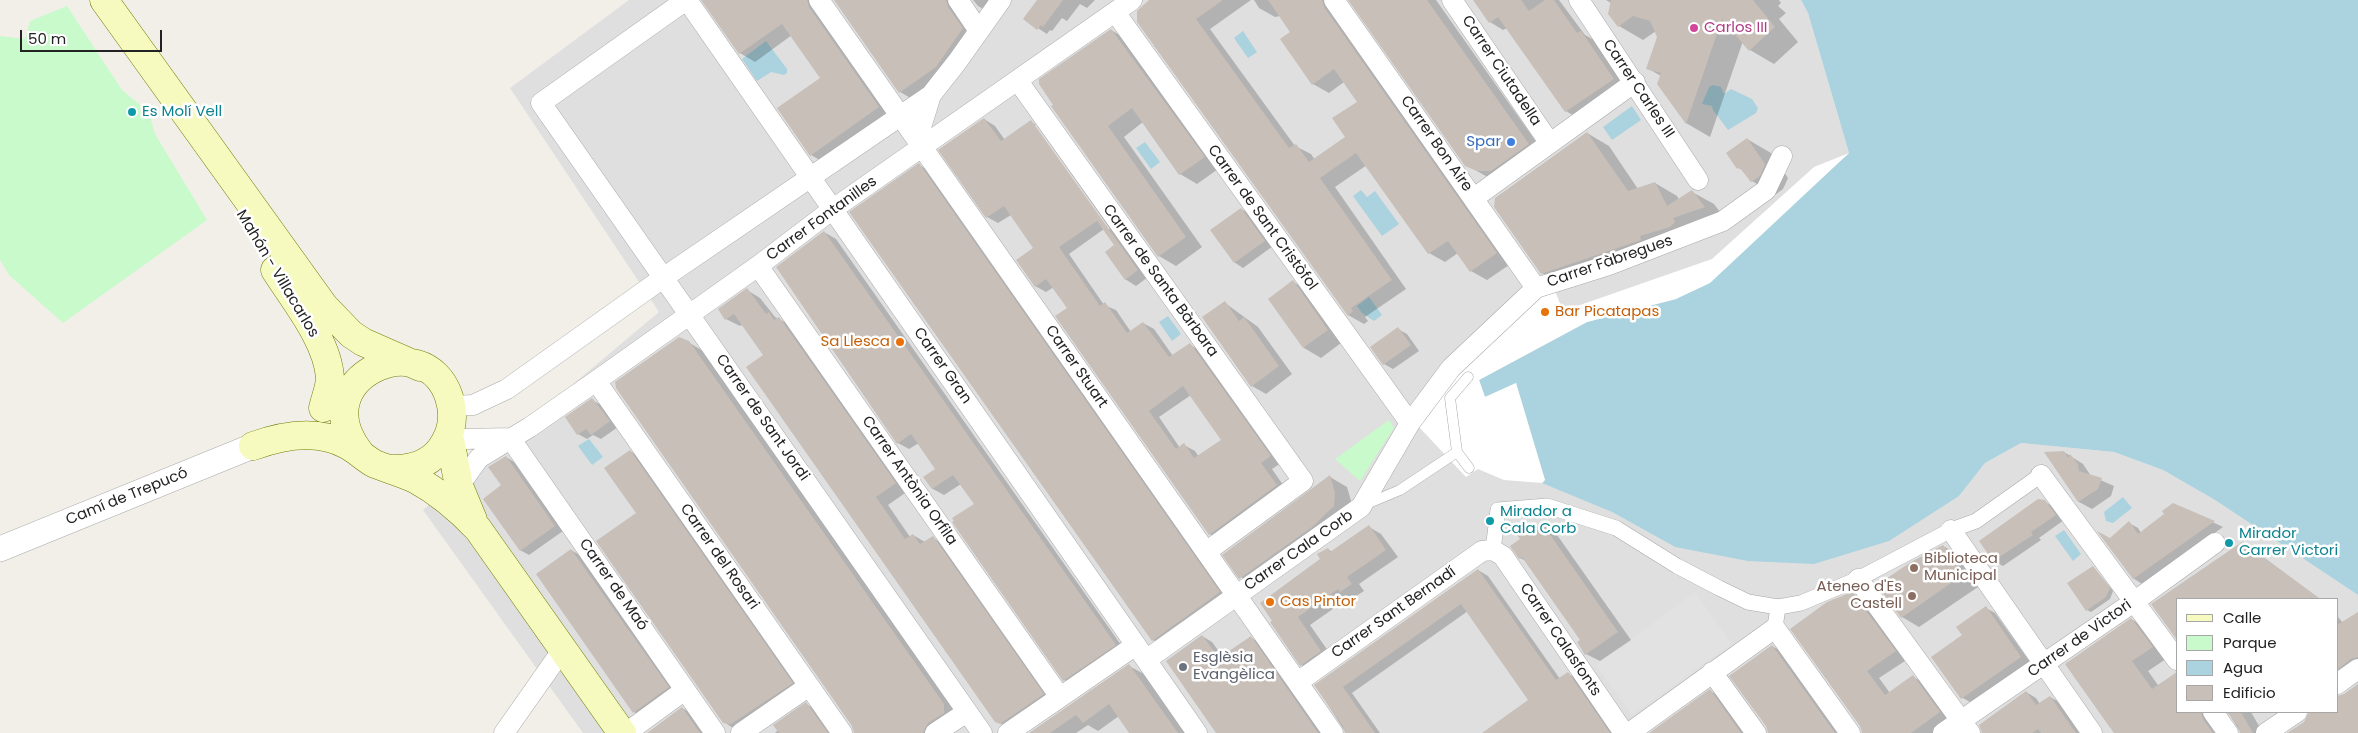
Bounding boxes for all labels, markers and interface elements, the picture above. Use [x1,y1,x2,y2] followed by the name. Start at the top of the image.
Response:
[1457,12,1545,130] street label: Carrer Ciutadella
[1704,19,1768,37] place label: Carlos III
[22,20,165,52] scale bar
[1688,22,1700,34] marker: Carlos III
[28,28,66,49] text: 50 m
[1598,36,1678,142] street label: Carrer Carles III
[1396,93,1476,195] street label: Carrer Bon Aire
[142,103,222,121] place label: Es Molí Vell
[126,106,138,118] marker: Es Molí Vell
[1466,133,1501,151] place label: Spar
[1505,136,1517,148] marker: Spar
[1203,142,1321,294] street label: Carrer de Sant Cristòfol
[763,173,881,265] street label: Carrer Fontanilles
[1099,201,1221,361] street label: Carrer de Santa Bàrbara
[232,207,322,341] street label: Mahón - Villacarlos
[1545,232,1675,292] street label: Carrer Fàbregues
[1555,303,1659,321] place label: Bar Picatapas
[1539,306,1551,318] marker: Bar Picatapas
[1041,322,1111,412] street label: Carrer Stuart
[909,324,975,408] street label: Carrer Gran
[821,333,890,351] place label: Sa Llesca
[894,336,906,348] marker: Sa Llesca
[712,351,812,485] street label: Carrer de Sant Jordi
[858,413,960,549] street label: Carrer Antònia Orfila
[63,464,191,530] street label: Camí de Trepucó
[676,501,762,613] street label: Carrer del Rosari
[1500,503,1576,538] place label: Mirador a Cala Corb
[1241,507,1357,595] street label: Carrer Cala Corb
[1484,515,1496,527] marker: Mirador a Cala Corb
[2239,525,2338,560] place label: Mirador Carrer Victori
[575,536,651,634] street label: Carrer de Maó
[2223,537,2235,549] marker: Mirador Carrer Victori
[1924,550,1998,585] place label: Biblioteca Municipal
[1908,562,1920,574] marker: Biblioteca Municipal
[1328,563,1460,663] street label: Carrer Sant Bernadí
[1817,578,1902,613] place label: Ateneo d'Es Castell
[1515,580,1605,700] street label: Carrer Calasfonts
[1906,590,1918,602] marker: Ateneo d'Es Castell
[1280,593,1356,611] place label: Cas Pintor
[1264,596,1276,608] marker: Cas Pintor
[2025,596,2135,682] street label: Carrer de Victori
[2176,598,2338,713] legend
[2223,607,2261,628] text: Calle
[2223,632,2276,653] text: Parque
[1193,649,1275,684] place label: Esglèsia Evangèlica
[2223,657,2263,678] text: Agua
[1177,661,1189,673] marker: Esglèsia Evangèlica
[2223,682,2276,703] text: Edificio

